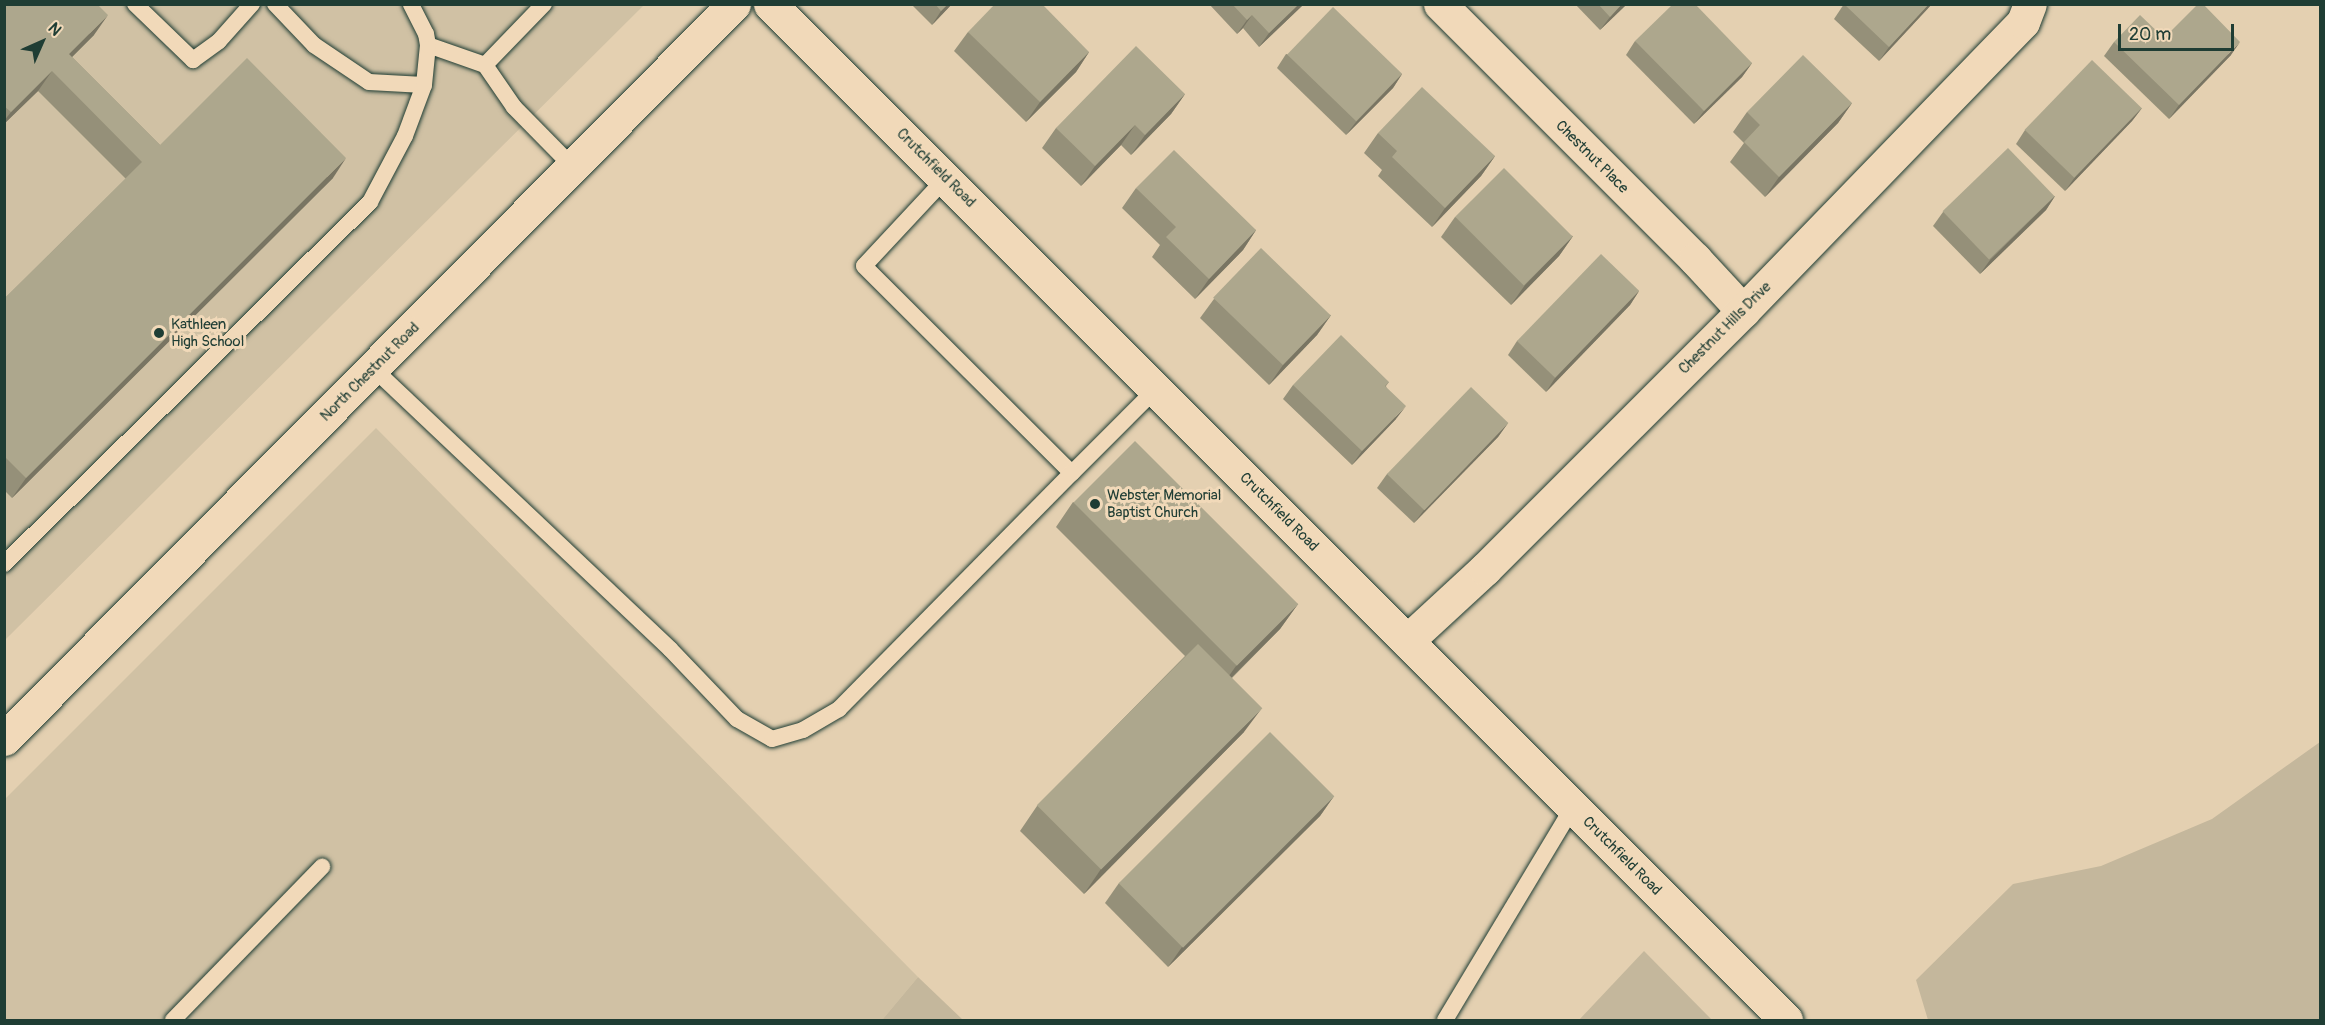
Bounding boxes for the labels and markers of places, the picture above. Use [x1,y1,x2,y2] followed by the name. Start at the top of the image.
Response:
[171,315,244,350] place label: Kathleen High School
[152,326,166,340] marker: Kathleen High School
[1107,486,1221,521] place label: Webster Memorial Baptist Church
[1088,497,1102,511] marker: Webster Memorial Baptist Church

